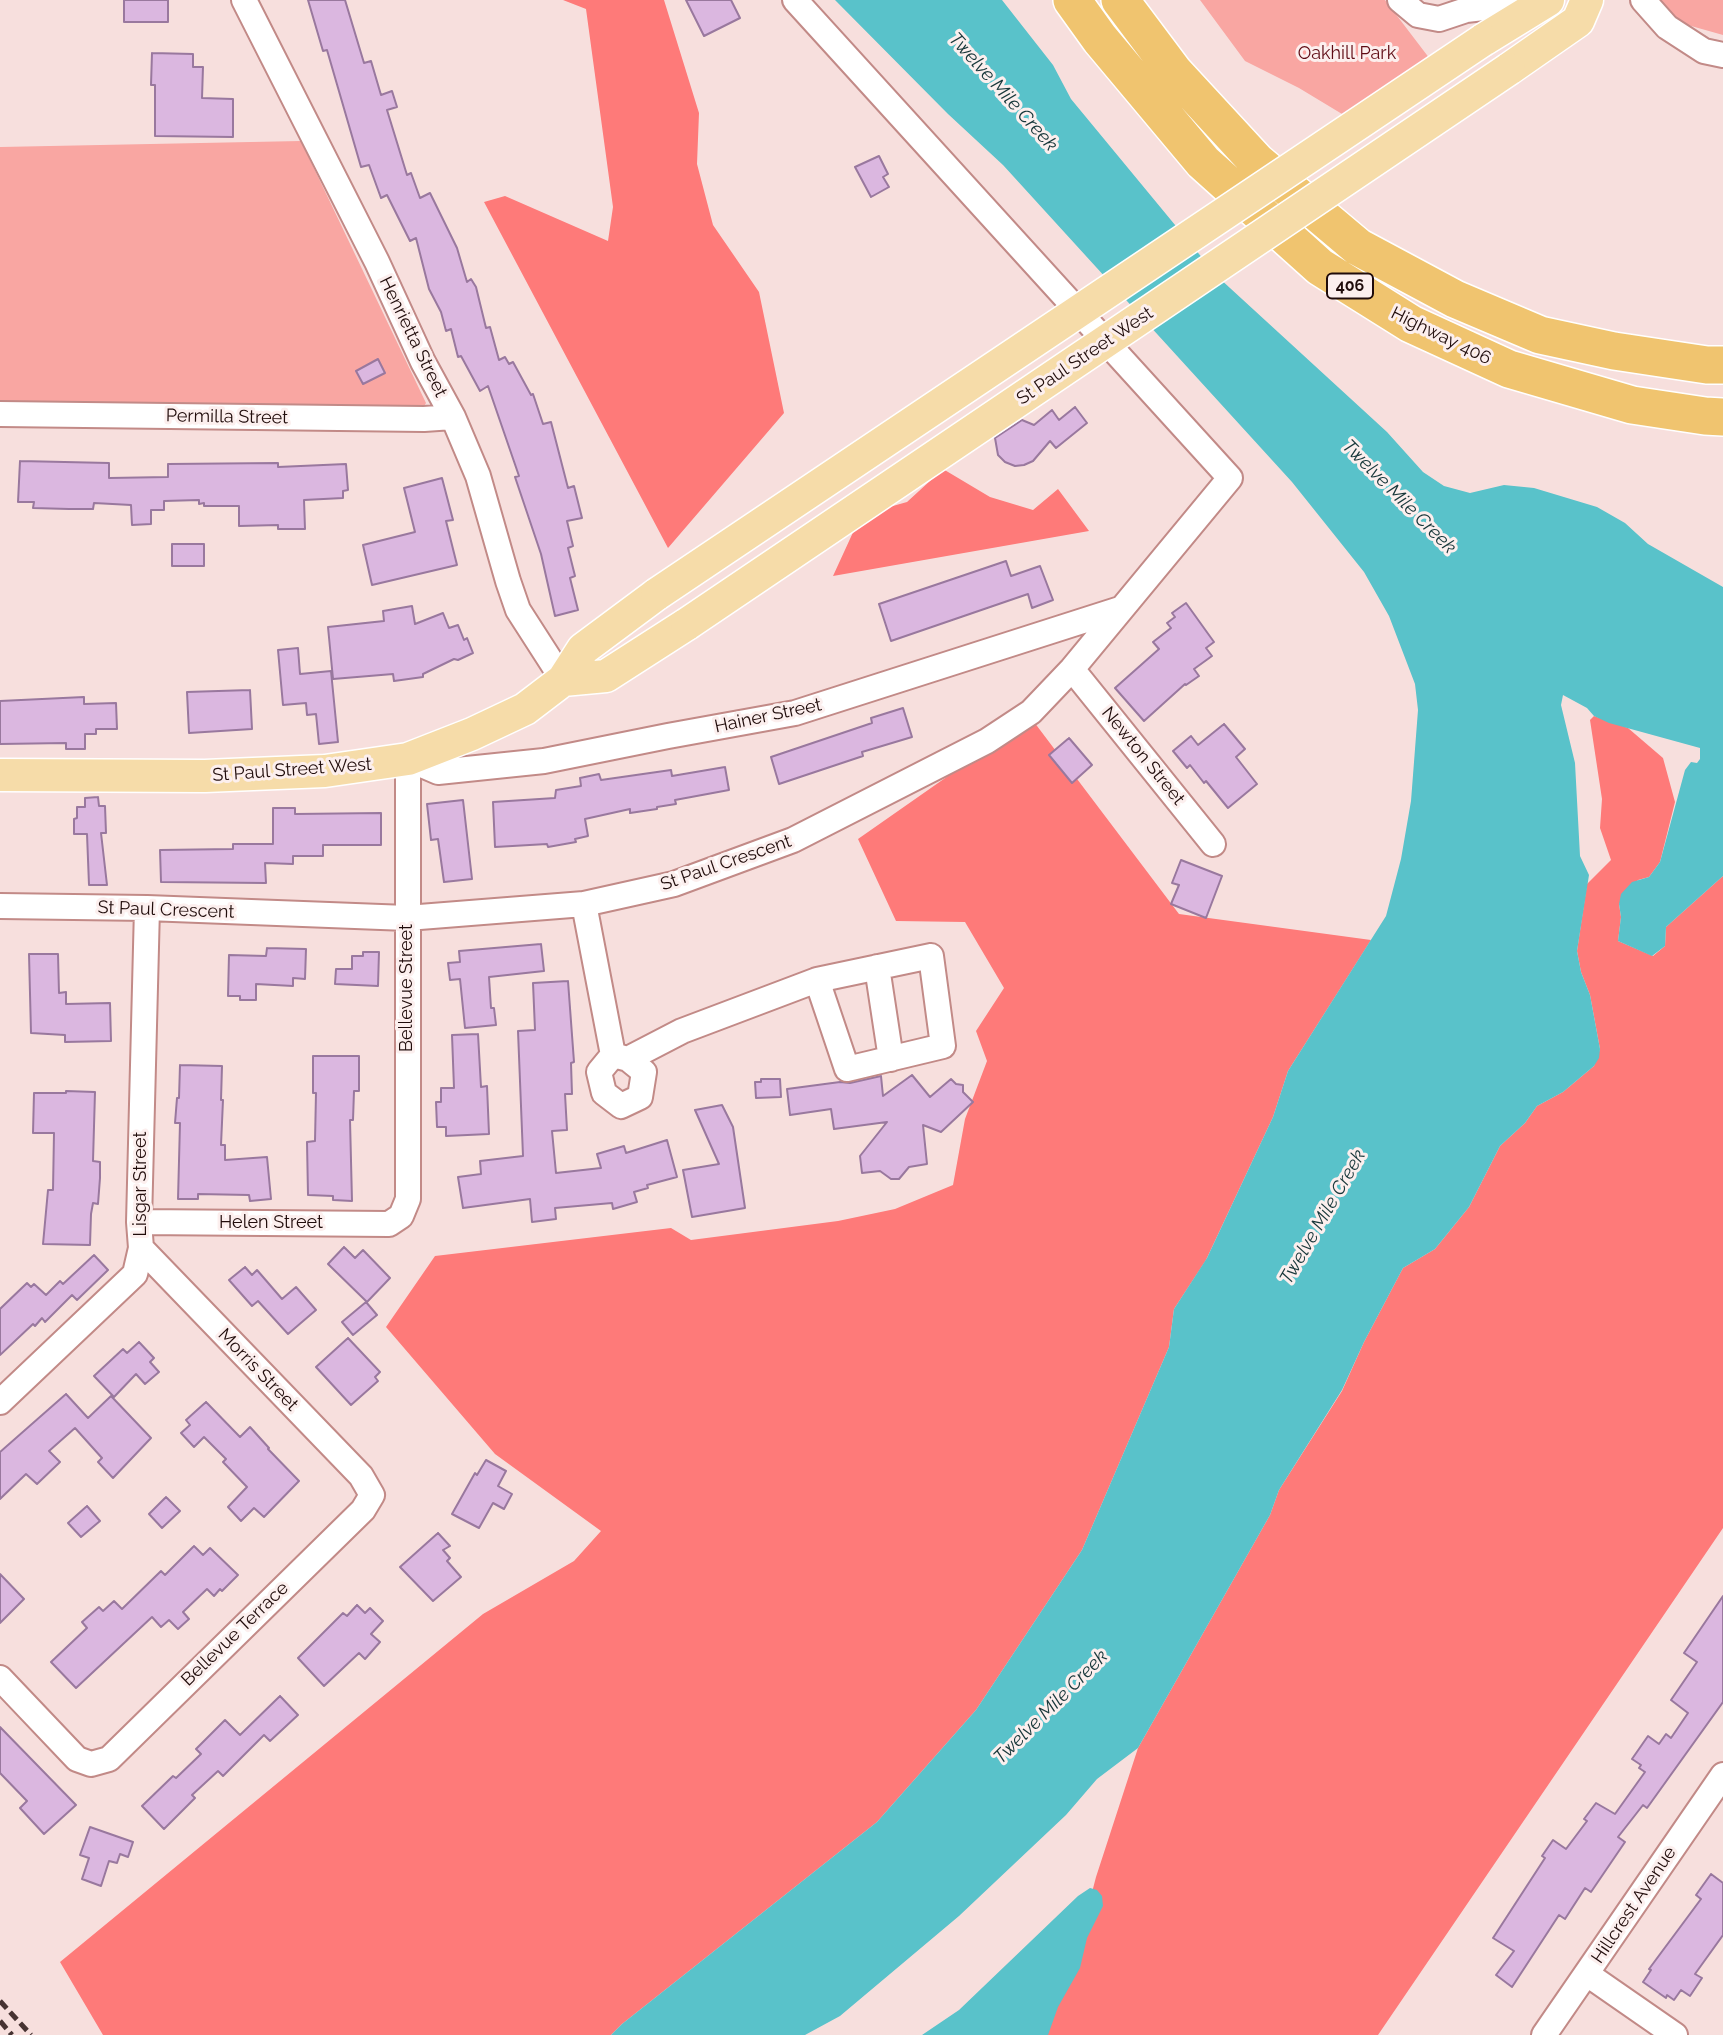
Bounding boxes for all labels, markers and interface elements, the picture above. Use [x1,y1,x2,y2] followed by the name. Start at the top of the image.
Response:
[944,28,1062,156] water label: Twelve Mile Creek
[1298,43,1396,65] park label: Oakhill Park
[375,273,451,401] street label: Henrietta Street
[1327,274,1373,298] road number: 406
[1013,302,1157,410] street label: St Paul Street West
[1387,302,1495,370] street label: Highway 406
[166,405,288,429] street label: Permilla Street
[1337,435,1461,559] water label: Twelve Mile Creek
[713,694,823,738] street label: Hainer Street
[1097,702,1189,810] street label: Newton Street
[212,754,372,786] street label: St Paul Street West
[658,831,794,895] street label: St Paul Crescent
[97,897,235,923] street label: St Paul Crescent
[396,924,418,1052] street label: Bellevue Street
[130,1132,152,1236] street label: Lisgar Street
[1275,1146,1371,1288] water label: Twelve Mile Creek
[219,1212,323,1234] street label: Helen Street
[213,1324,303,1416] street label: Morris Street
[177,1577,293,1691] street label: Bellevue Terrace
[989,1645,1113,1769] water label: Twelve Mile Creek
[1587,1843,1681,1967] street label: Hillcrest Avenue

